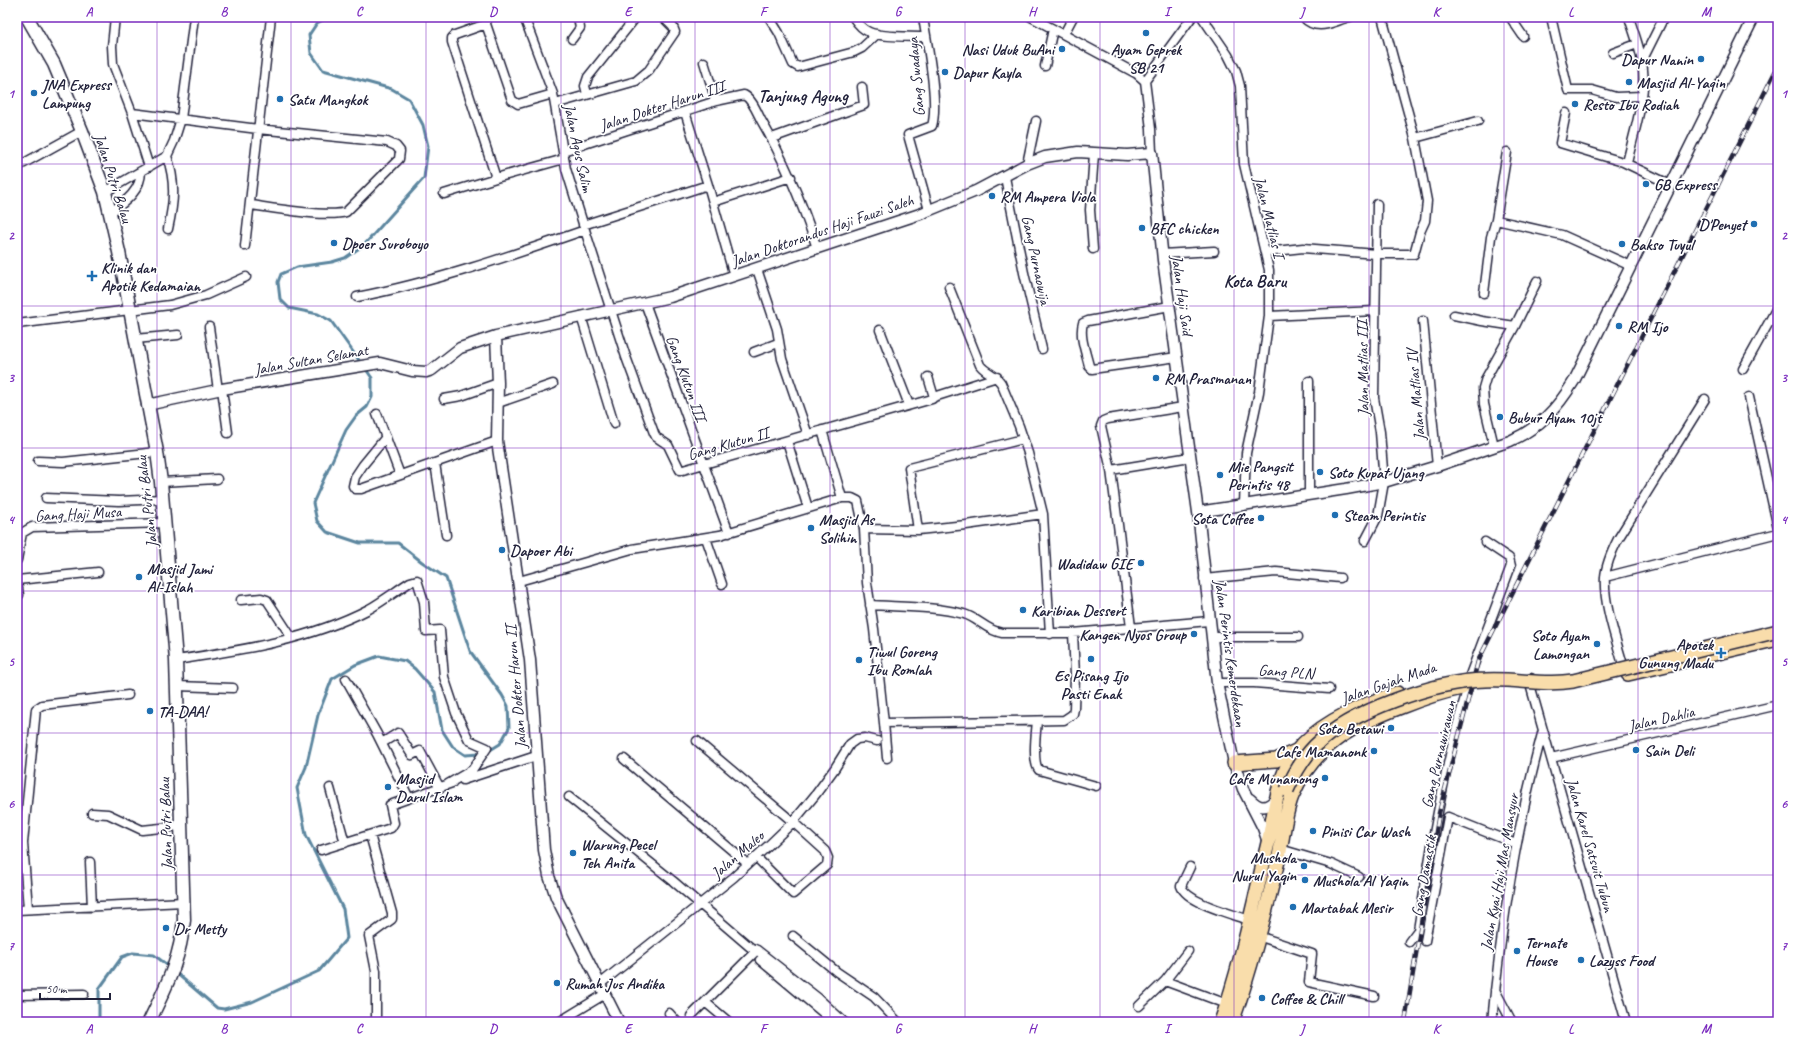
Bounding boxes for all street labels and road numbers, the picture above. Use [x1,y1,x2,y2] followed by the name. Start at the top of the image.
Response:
[902,36,929,117] street label: Gang Swadaya
[596,75,731,136] street label: Jalan Dokter Harun III
[559,101,597,195] street label: Jalan Agus Salim
[89,130,137,227] street label: Jalan Putri Balau
[1249,174,1290,263] street label: Jalan Matlias I
[728,190,917,272] street label: Jalan Doktorandus Haji Fauzi Saleh
[1017,214,1056,308] street label: Gang Purnaowija
[1166,253,1198,339] street label: Jalan Haji Said
[1352,316,1374,417] street label: Jalan Matlias III
[661,333,712,427] street label: Gang Klutun III
[252,340,371,380] street label: Jalan Sultan Selamat
[1402,345,1430,442] street label: Jalan Matlias IV
[685,422,775,465] street label: Gang Klutun II
[131,454,163,550] street label: Jalan Putri Balau
[34,502,123,526] street label: Gang Haji Musa
[1210,577,1250,729] street label: Jalan Perintis Kemerdekaan
[500,621,531,751] street label: Jalan Dokter Harun II
[1337,657,1440,709] street label: Jalan Gajah Mada
[1258,660,1317,684] street label: Gang PLN
[1417,698,1461,810] street label: Gang Purnawirawan
[1625,701,1698,736] street label: Jalan Dahlia
[1561,775,1619,915] street label: Jalan Karel Satsuit Tubun
[154,776,178,872] street label: Jalan Putri Balau
[1476,791,1524,953] street label: Jalan Kyai Haji Mas Mansyur
[706,825,770,884] street label: Jalan Maleo
[1407,833,1441,918] street label: Gang Damastik

